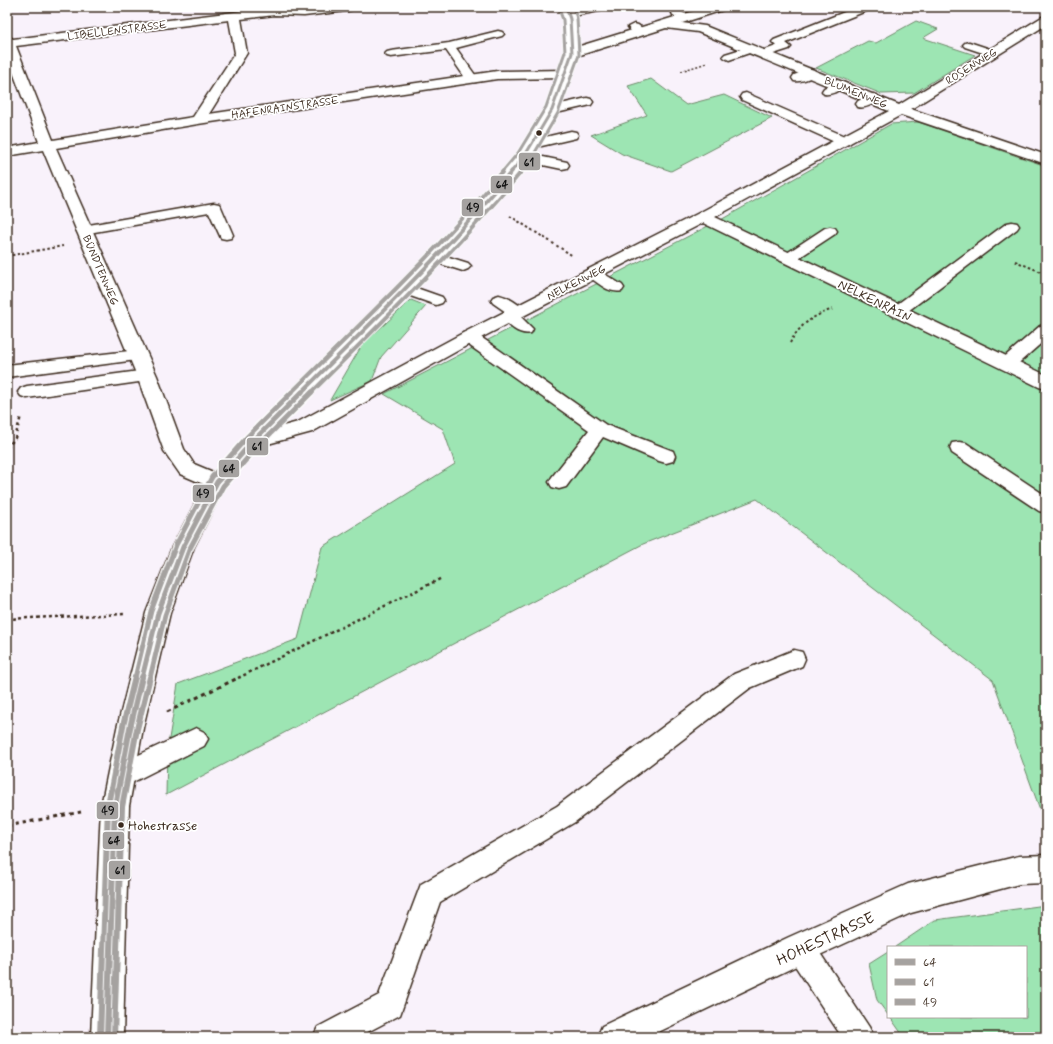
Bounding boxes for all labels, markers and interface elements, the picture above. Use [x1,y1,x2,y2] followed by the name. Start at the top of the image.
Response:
[67,18,168,44] street label: LIBELLENSTRASSE
[943,46,1000,88] street label: ROSENWEG
[822,74,890,112] street label: BLUMENWEG
[231,94,340,122] street label: HAFENRAINSTRASSE
[534,128,544,138] unlabelled marker
[518,152,541,171] line badge: 61
[524,156,534,170] text: 61
[490,175,513,194] line badge: 64
[496,178,508,192] text: 64
[461,198,484,217] line badge: 49
[467,201,480,215] text: 49
[79,233,121,308] street label: BÜNDTENWEG
[545,262,609,304] street label: NELKENWEG
[835,276,914,327] street label: NELKENRAIN
[246,437,269,456] line badge: 61
[252,440,262,454] text: 61
[218,459,240,478] line badge: 64
[223,462,235,476] text: 64
[192,484,215,503] line badge: 49
[197,487,210,501] text: 49
[96,801,119,820] line badge: 49
[102,804,115,818] text: 49
[128,817,197,835] place label: Hohestrasse
[116,820,126,830] marker: Hohestrasse
[102,831,125,850] line badge: 64
[108,834,120,848] text: 64
[108,860,131,880] line badge: 61
[115,864,125,878] text: 61
[773,907,878,971] street label: HOHESTRASSE
[887,946,1027,1018] legend
[923,955,936,971] text: 64
[923,975,934,991] text: 61
[923,995,937,1011] text: 49

